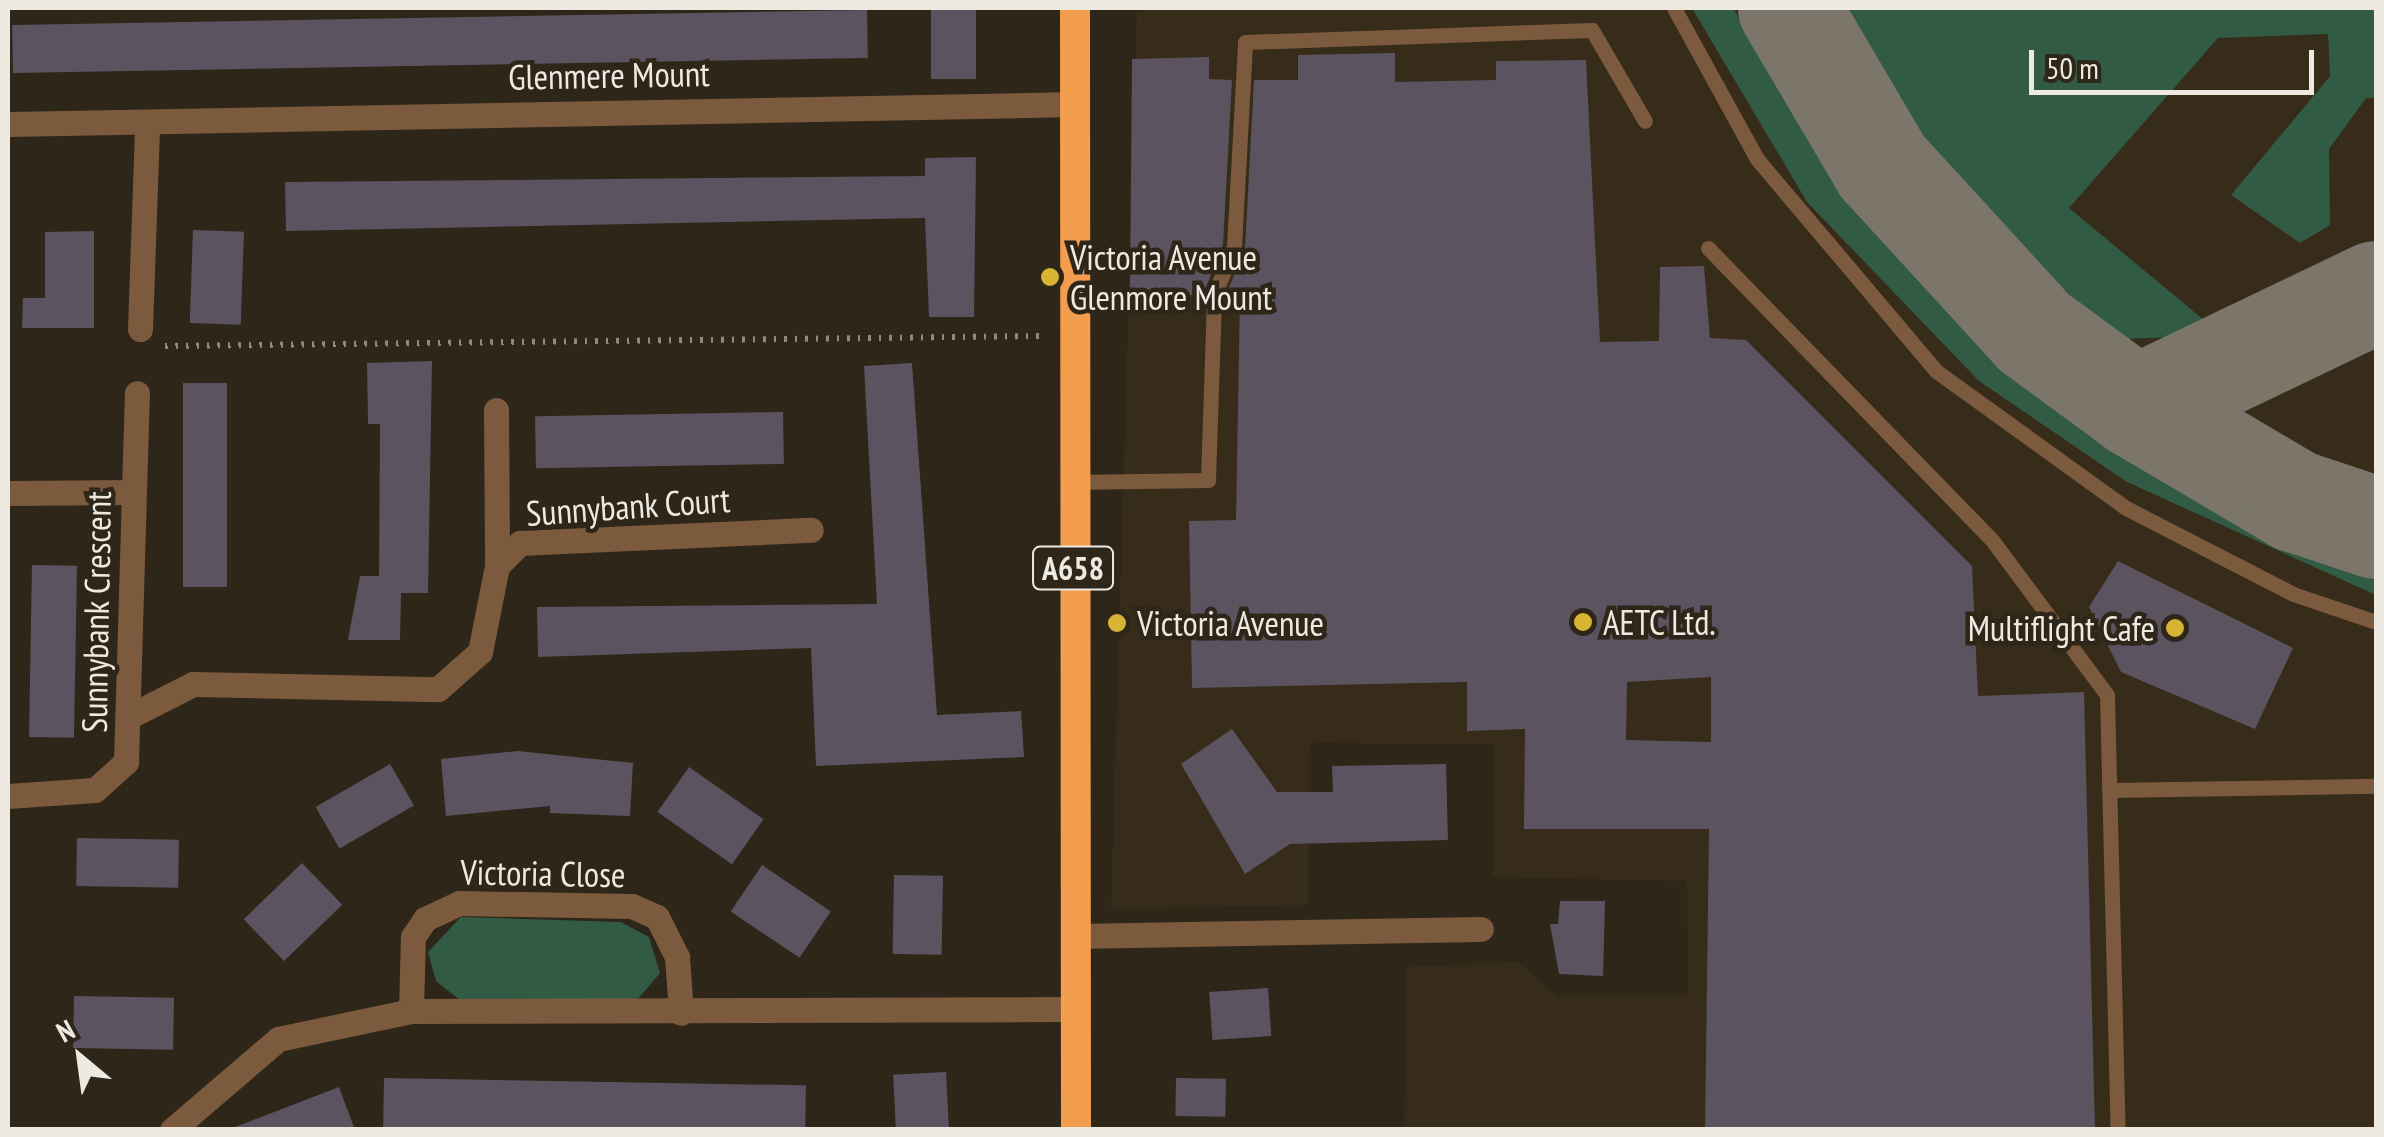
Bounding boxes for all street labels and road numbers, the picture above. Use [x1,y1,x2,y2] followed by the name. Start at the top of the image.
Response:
[508,52,710,98] street label: Glenmere Mount
[524,478,732,534] street label: Sunnybank Court
[73,490,119,734] street label: Sunnybank Crescent
[1030,541,1116,595] road number: A658
[460,851,626,895] street label: Victoria Close

